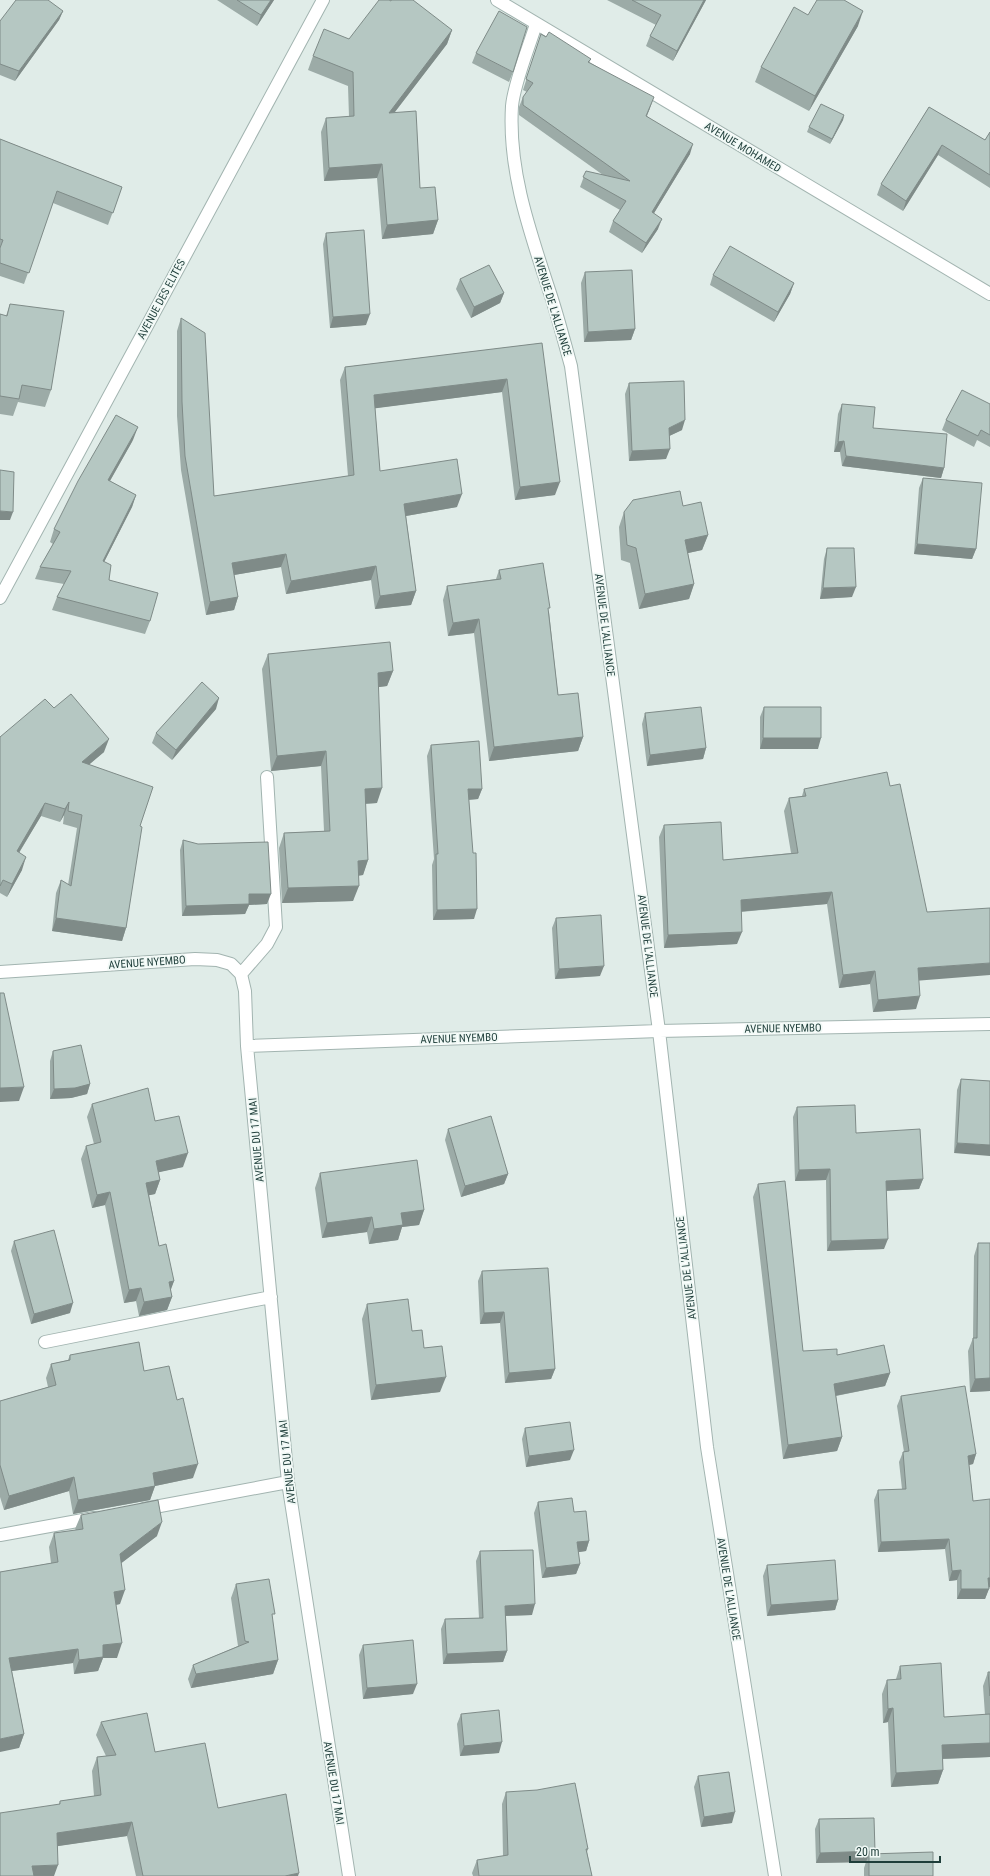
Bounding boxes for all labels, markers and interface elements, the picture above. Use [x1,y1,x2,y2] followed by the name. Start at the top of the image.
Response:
[702,120,783,175] street label: AVENUE MOHAMED
[531,255,574,358] street label: AVENUE DE L'ALLIANCE
[135,257,188,341] street label: AVENUE DES ELITES
[592,573,617,678] street label: AVENUE DE L'ALLIANCE
[635,894,660,999] street label: AVENUE DE L'ALLIANCE
[108,953,186,972] street label: AVENUE NYEMBO
[744,1021,822,1036] street label: AVENUE NYEMBO
[420,1031,498,1046] street label: AVENUE NYEMBO
[246,1097,267,1183] street label: AVENUE DU 17 MAI
[674,1215,699,1320] street label: AVENUE DE L'ALLIANCE
[277,1419,298,1505] street label: AVENUE DU 17 MAI
[714,1537,743,1642] street label: AVENUE DE L'ALLIANCE
[320,1740,347,1826] street label: AVENUE DU 17 MAI
[850,1838,940,1864] scale bar
[856,1845,880,1859] text: 20 m

